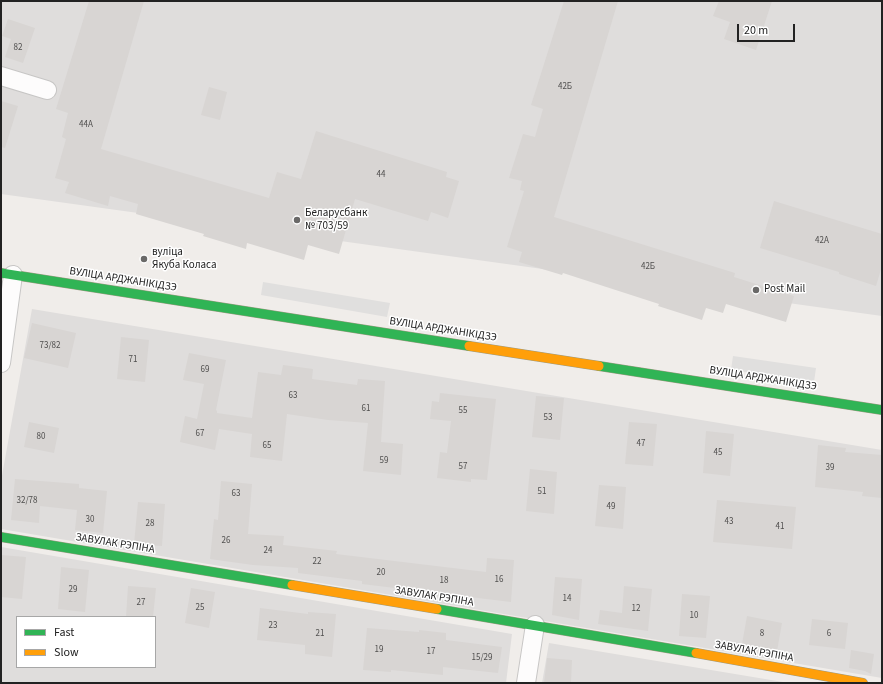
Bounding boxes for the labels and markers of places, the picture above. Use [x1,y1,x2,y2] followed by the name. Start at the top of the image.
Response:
[305,207,367,233] place label: Беларусбанк № 703/59
[292,215,302,225] marker: Беларусбанк № 703/59
[152,246,217,272] place label: вуліца Якуба Коласа
[139,254,149,264] marker: вуліца Якуба Коласа
[764,283,805,297] place label: Post Mail
[751,285,761,295] marker: Post Mail

